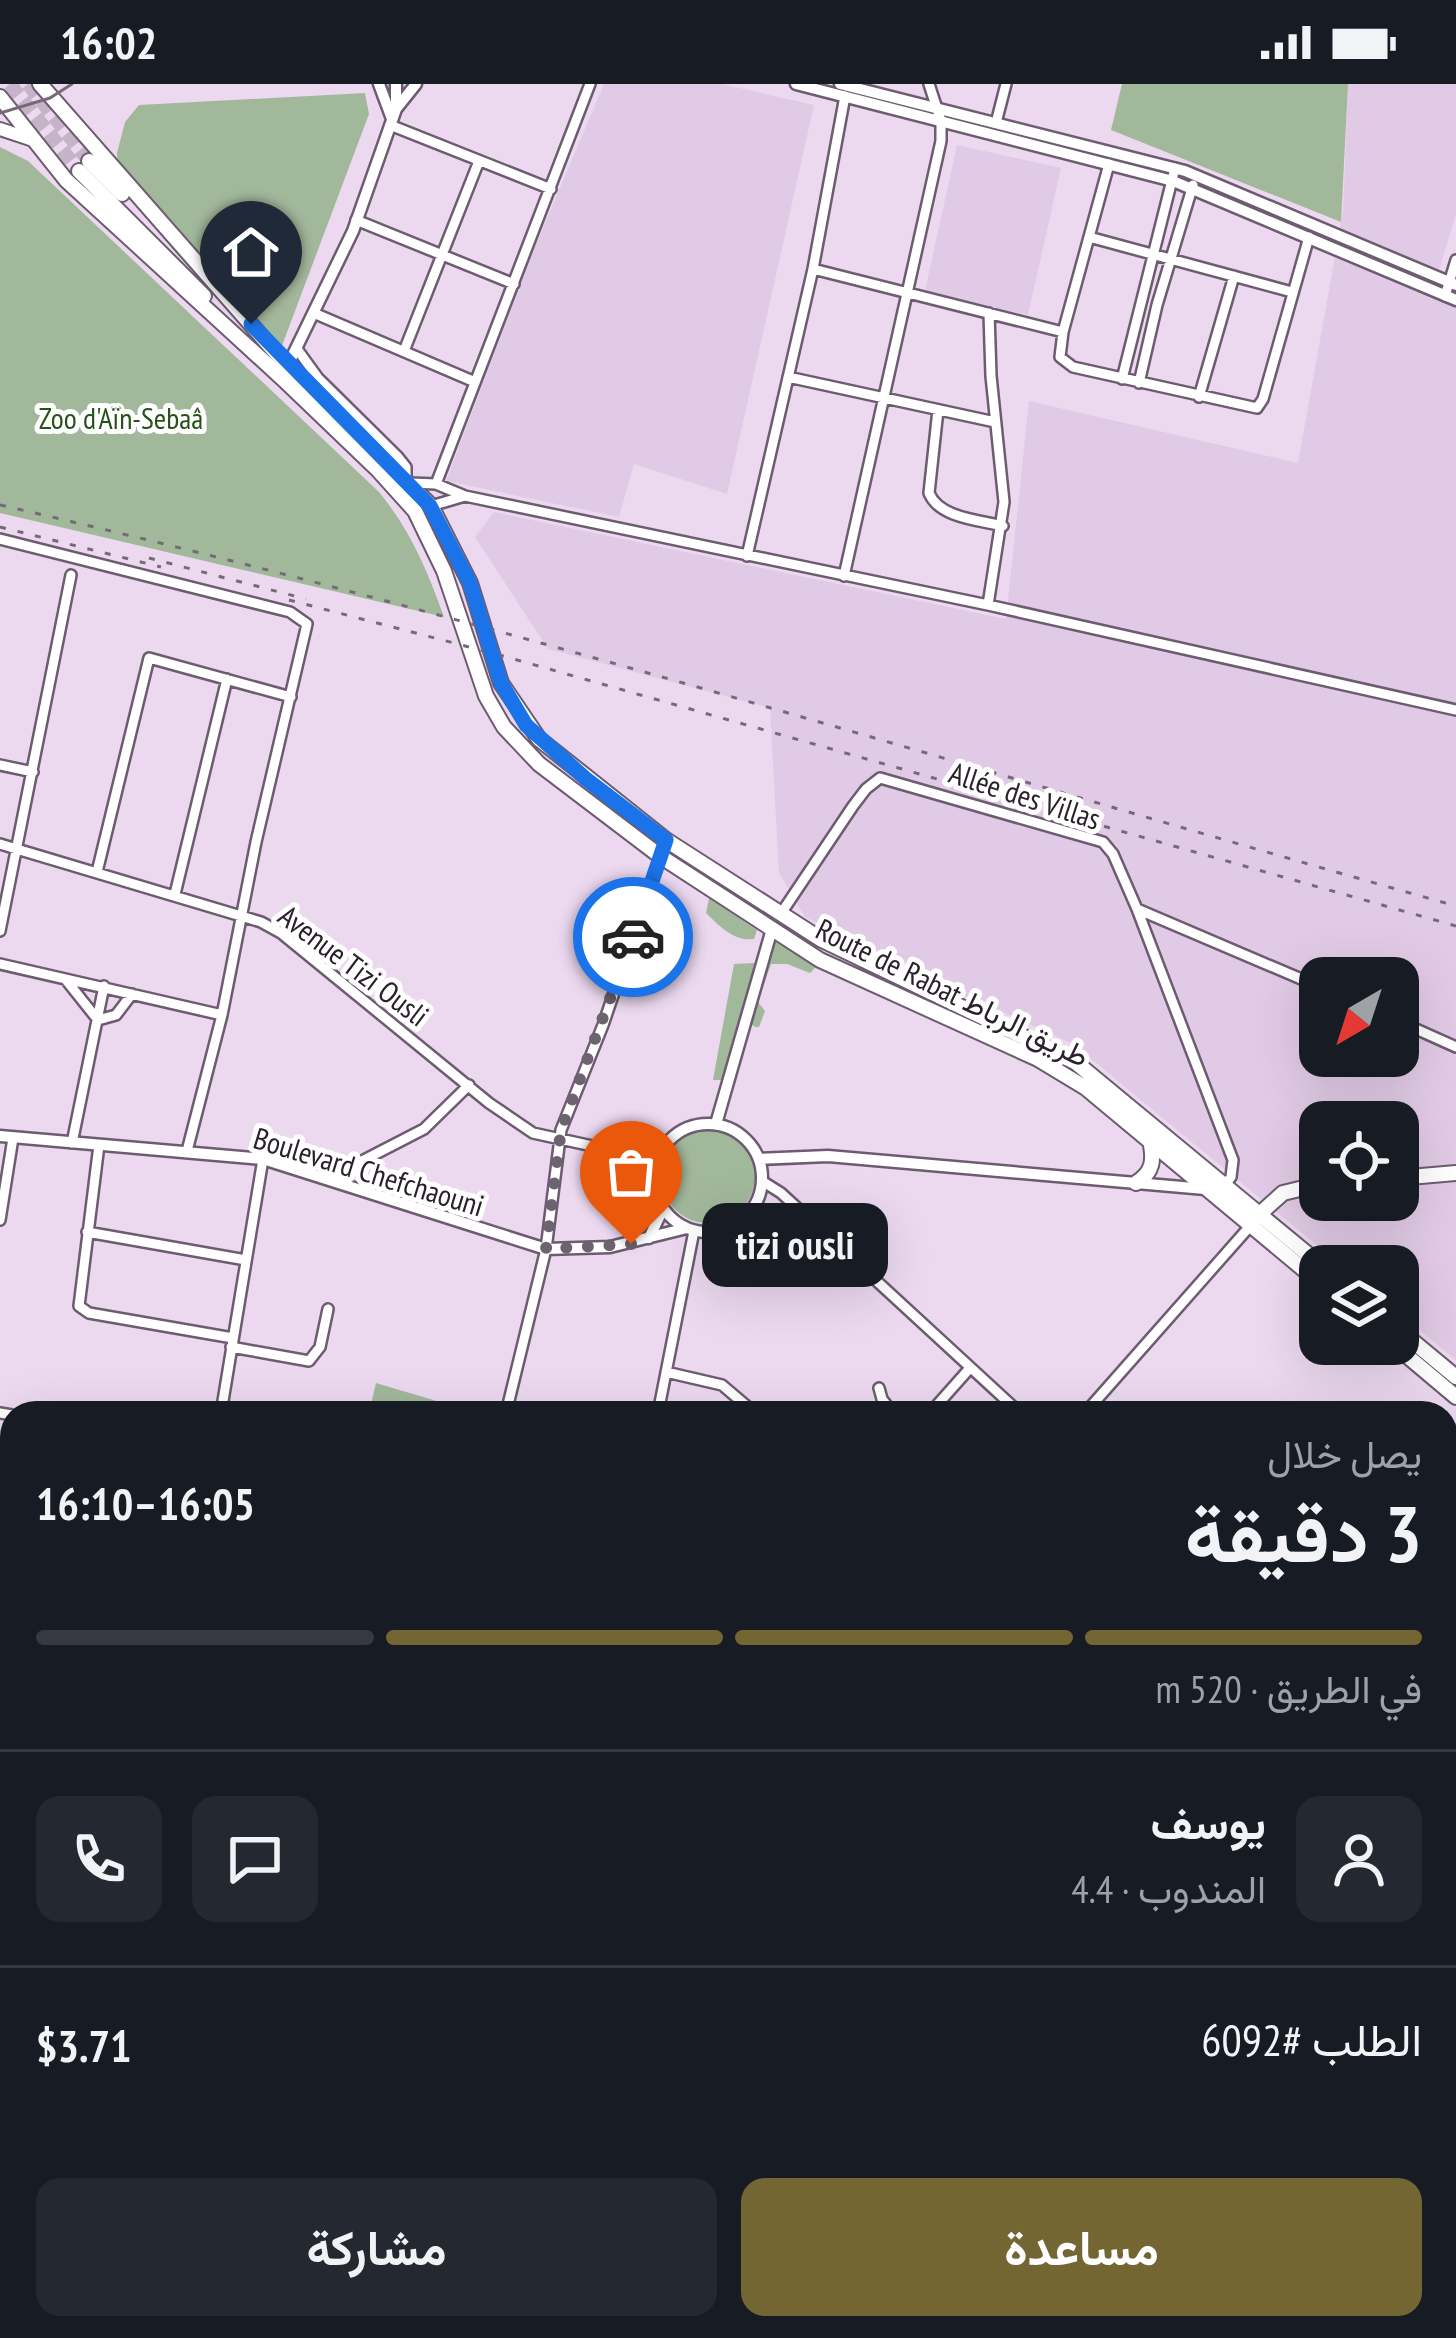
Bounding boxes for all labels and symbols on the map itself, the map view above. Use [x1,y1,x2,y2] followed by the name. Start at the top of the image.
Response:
[200,201,302,324] pin
[39,398,203,437] park label: Zoo d'Aïn-Sebaâ
[944,752,1106,838] street label: Allée des Villas
[573,877,693,997] courier
[271,896,437,1034] street label: Avenue Tizi Ousli
[810,909,1096,1075] street label: Route de Rabat طريق الرباط
[1299,957,1419,1077] north arrow
[249,1117,489,1225] street label: Boulevard Chefchaouni
[580,1121,682,1244] pin
[703,1202,889,1286] callout: tizi ousli

